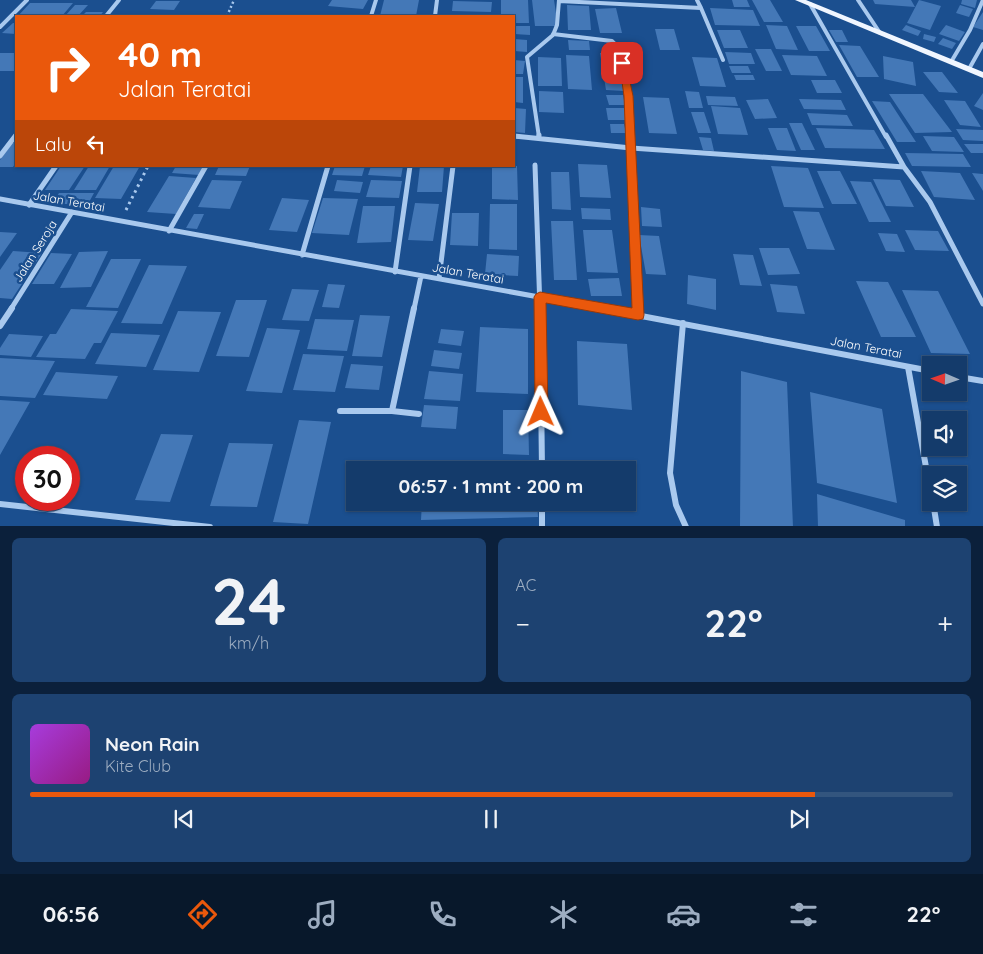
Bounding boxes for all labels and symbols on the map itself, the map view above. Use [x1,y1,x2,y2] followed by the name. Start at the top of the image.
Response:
[601,42,643,84] pin
[32,187,106,215] street label: Jalan Teratai
[10,217,60,285] street label: Jalan Seroja
[431,259,505,287] street label: Jalan Teratai
[829,333,903,361] street label: Jalan Teratai
[922,356,968,401] north arrow
[514,385,566,437] position arrow
[15,446,80,511] speed limit sign: 30

